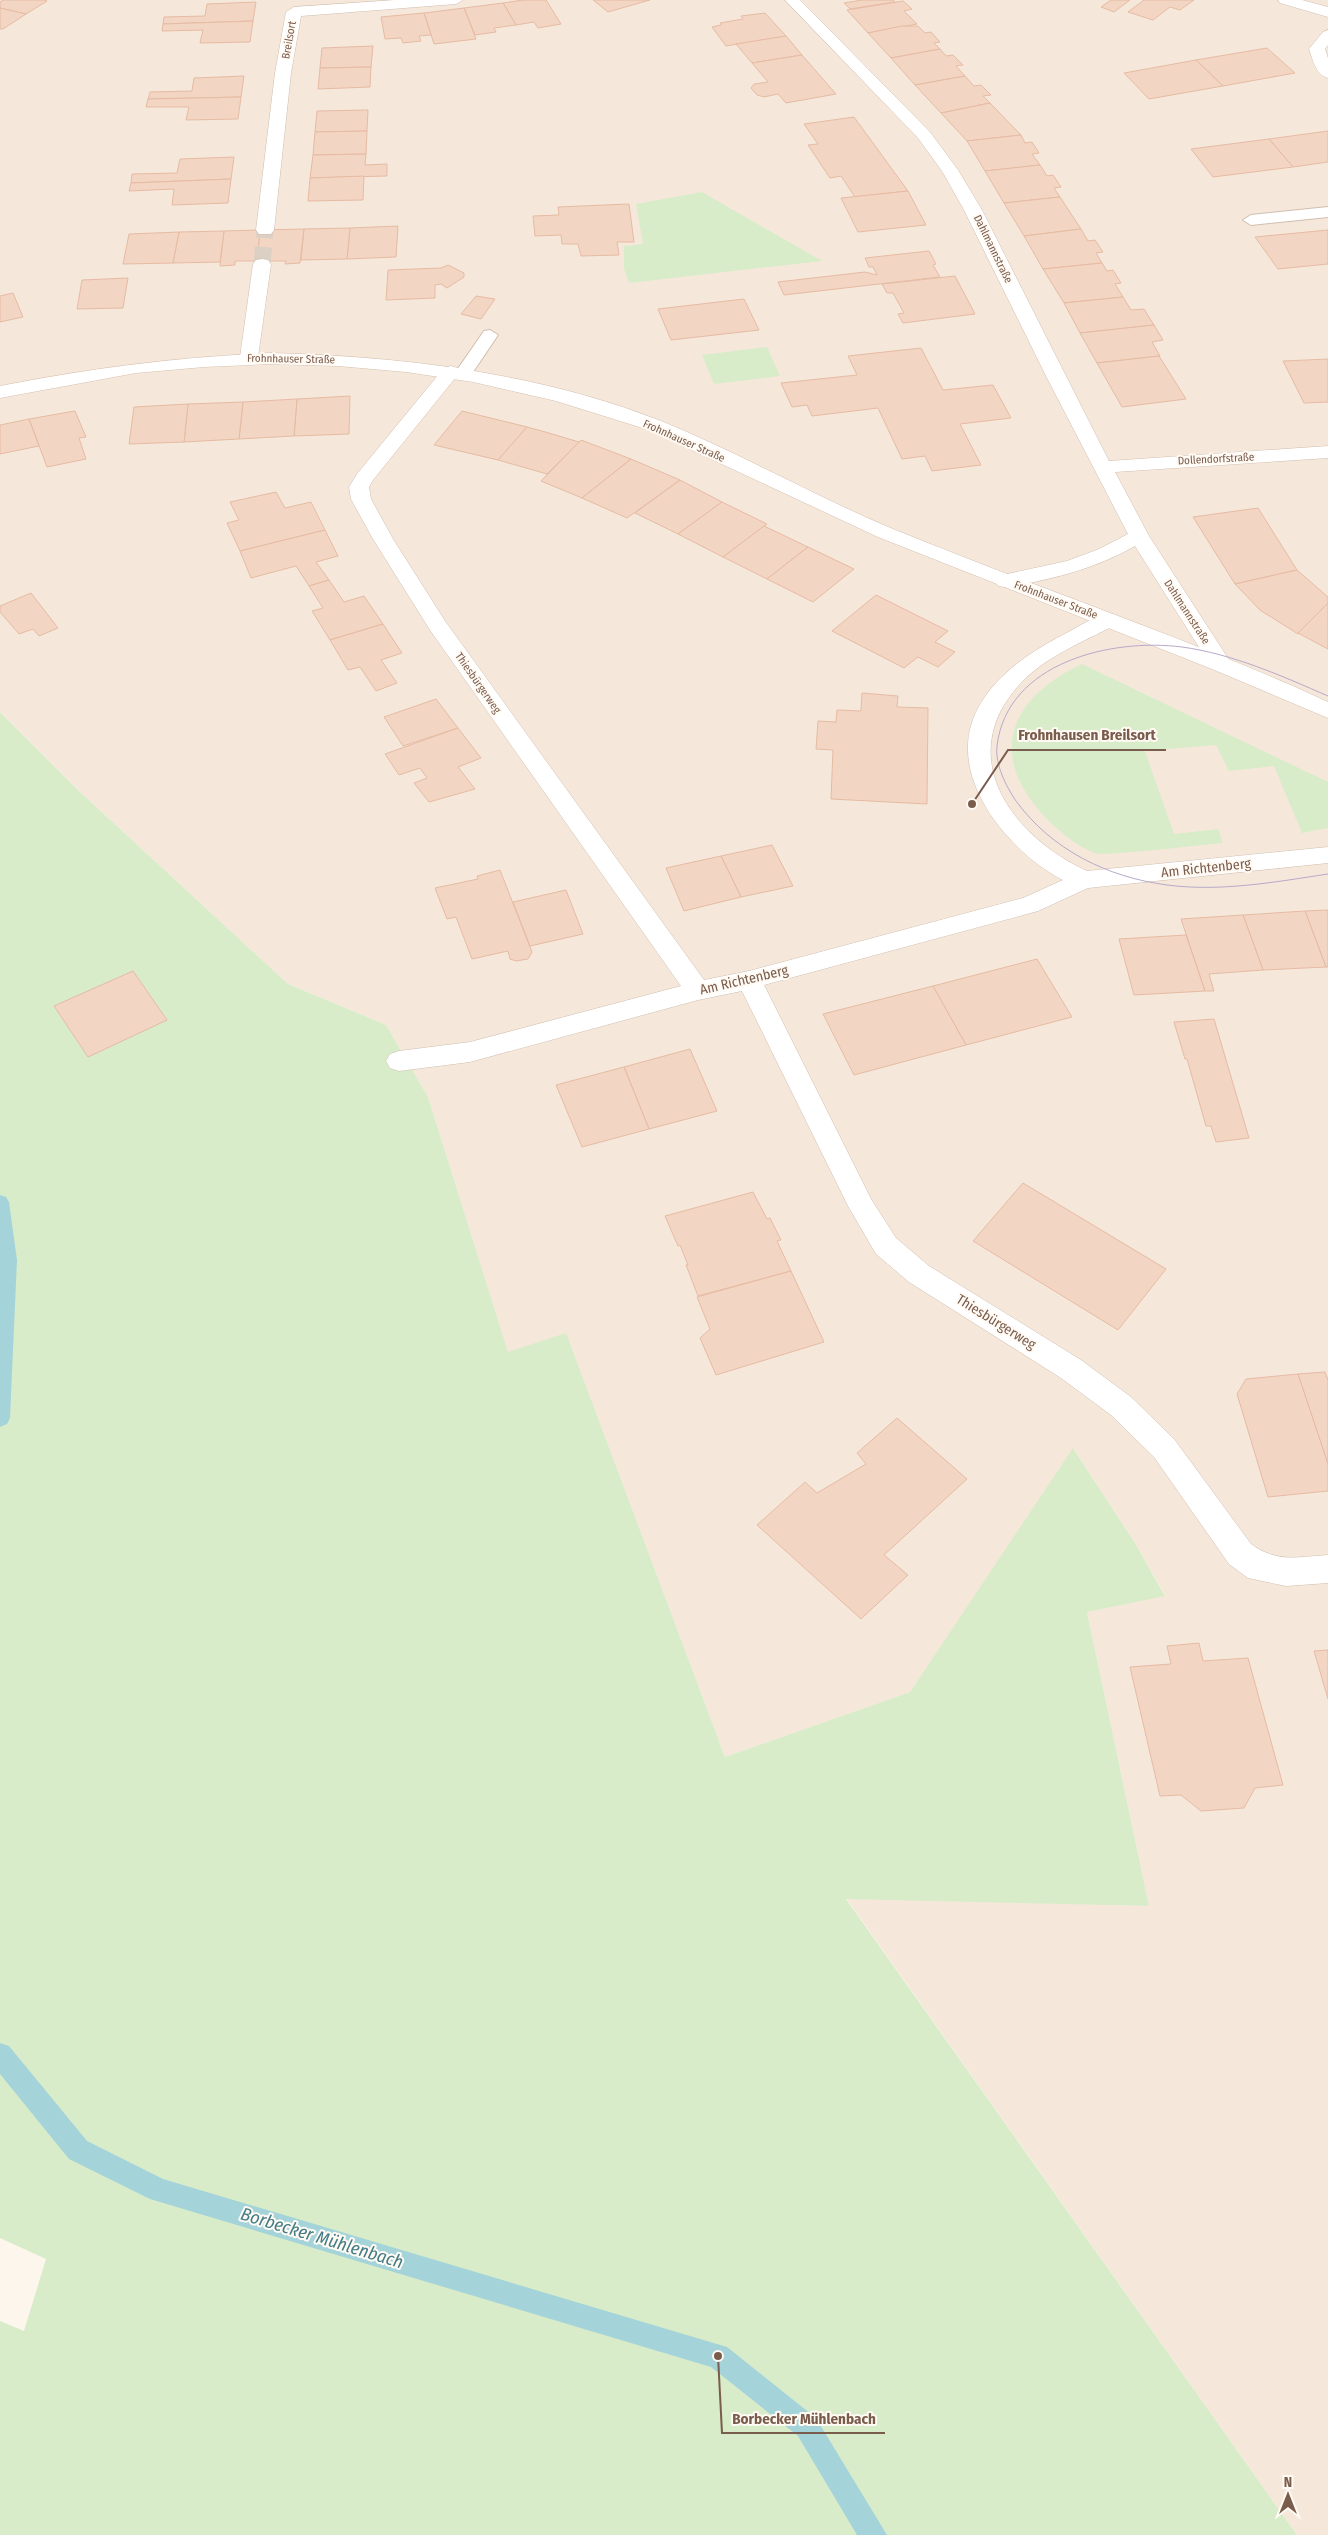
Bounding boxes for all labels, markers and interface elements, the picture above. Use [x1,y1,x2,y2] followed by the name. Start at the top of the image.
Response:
[279,19,299,60] street label: Breilsort
[971,213,1015,285] street label: Dahlmannstraße
[247,352,335,366] street label: Frohnhauser Straße
[641,417,727,465] street label: Frohnhauser Straße
[1177,451,1255,467] street label: Dollendorfstraße
[1161,577,1213,647] street label: Dahlmannstraße
[1013,578,1099,622] street label: Frohnhauser Straße
[452,650,504,717] street label: Thiesbürgerweg
[1008,720,1166,750] callout: Frohnhausen Breilsort
[1018,726,1156,744] text: Frohnhausen Breilsort
[1160,855,1252,881] street label: Am Richtenberg
[698,961,790,998] street label: Am Richtenberg
[953,1291,1039,1353] street label: Thiesbürgerweg
[238,2203,406,2273] water label: Borbecker Mühlenbach
[722,2403,885,2433] callout: Borbecker Mühlenbach
[732,2410,876,2428] text: Borbecker Mühlenbach
[1263,2470,1313,2520] north arrow
[1284,2474,1292,2491] text: N

